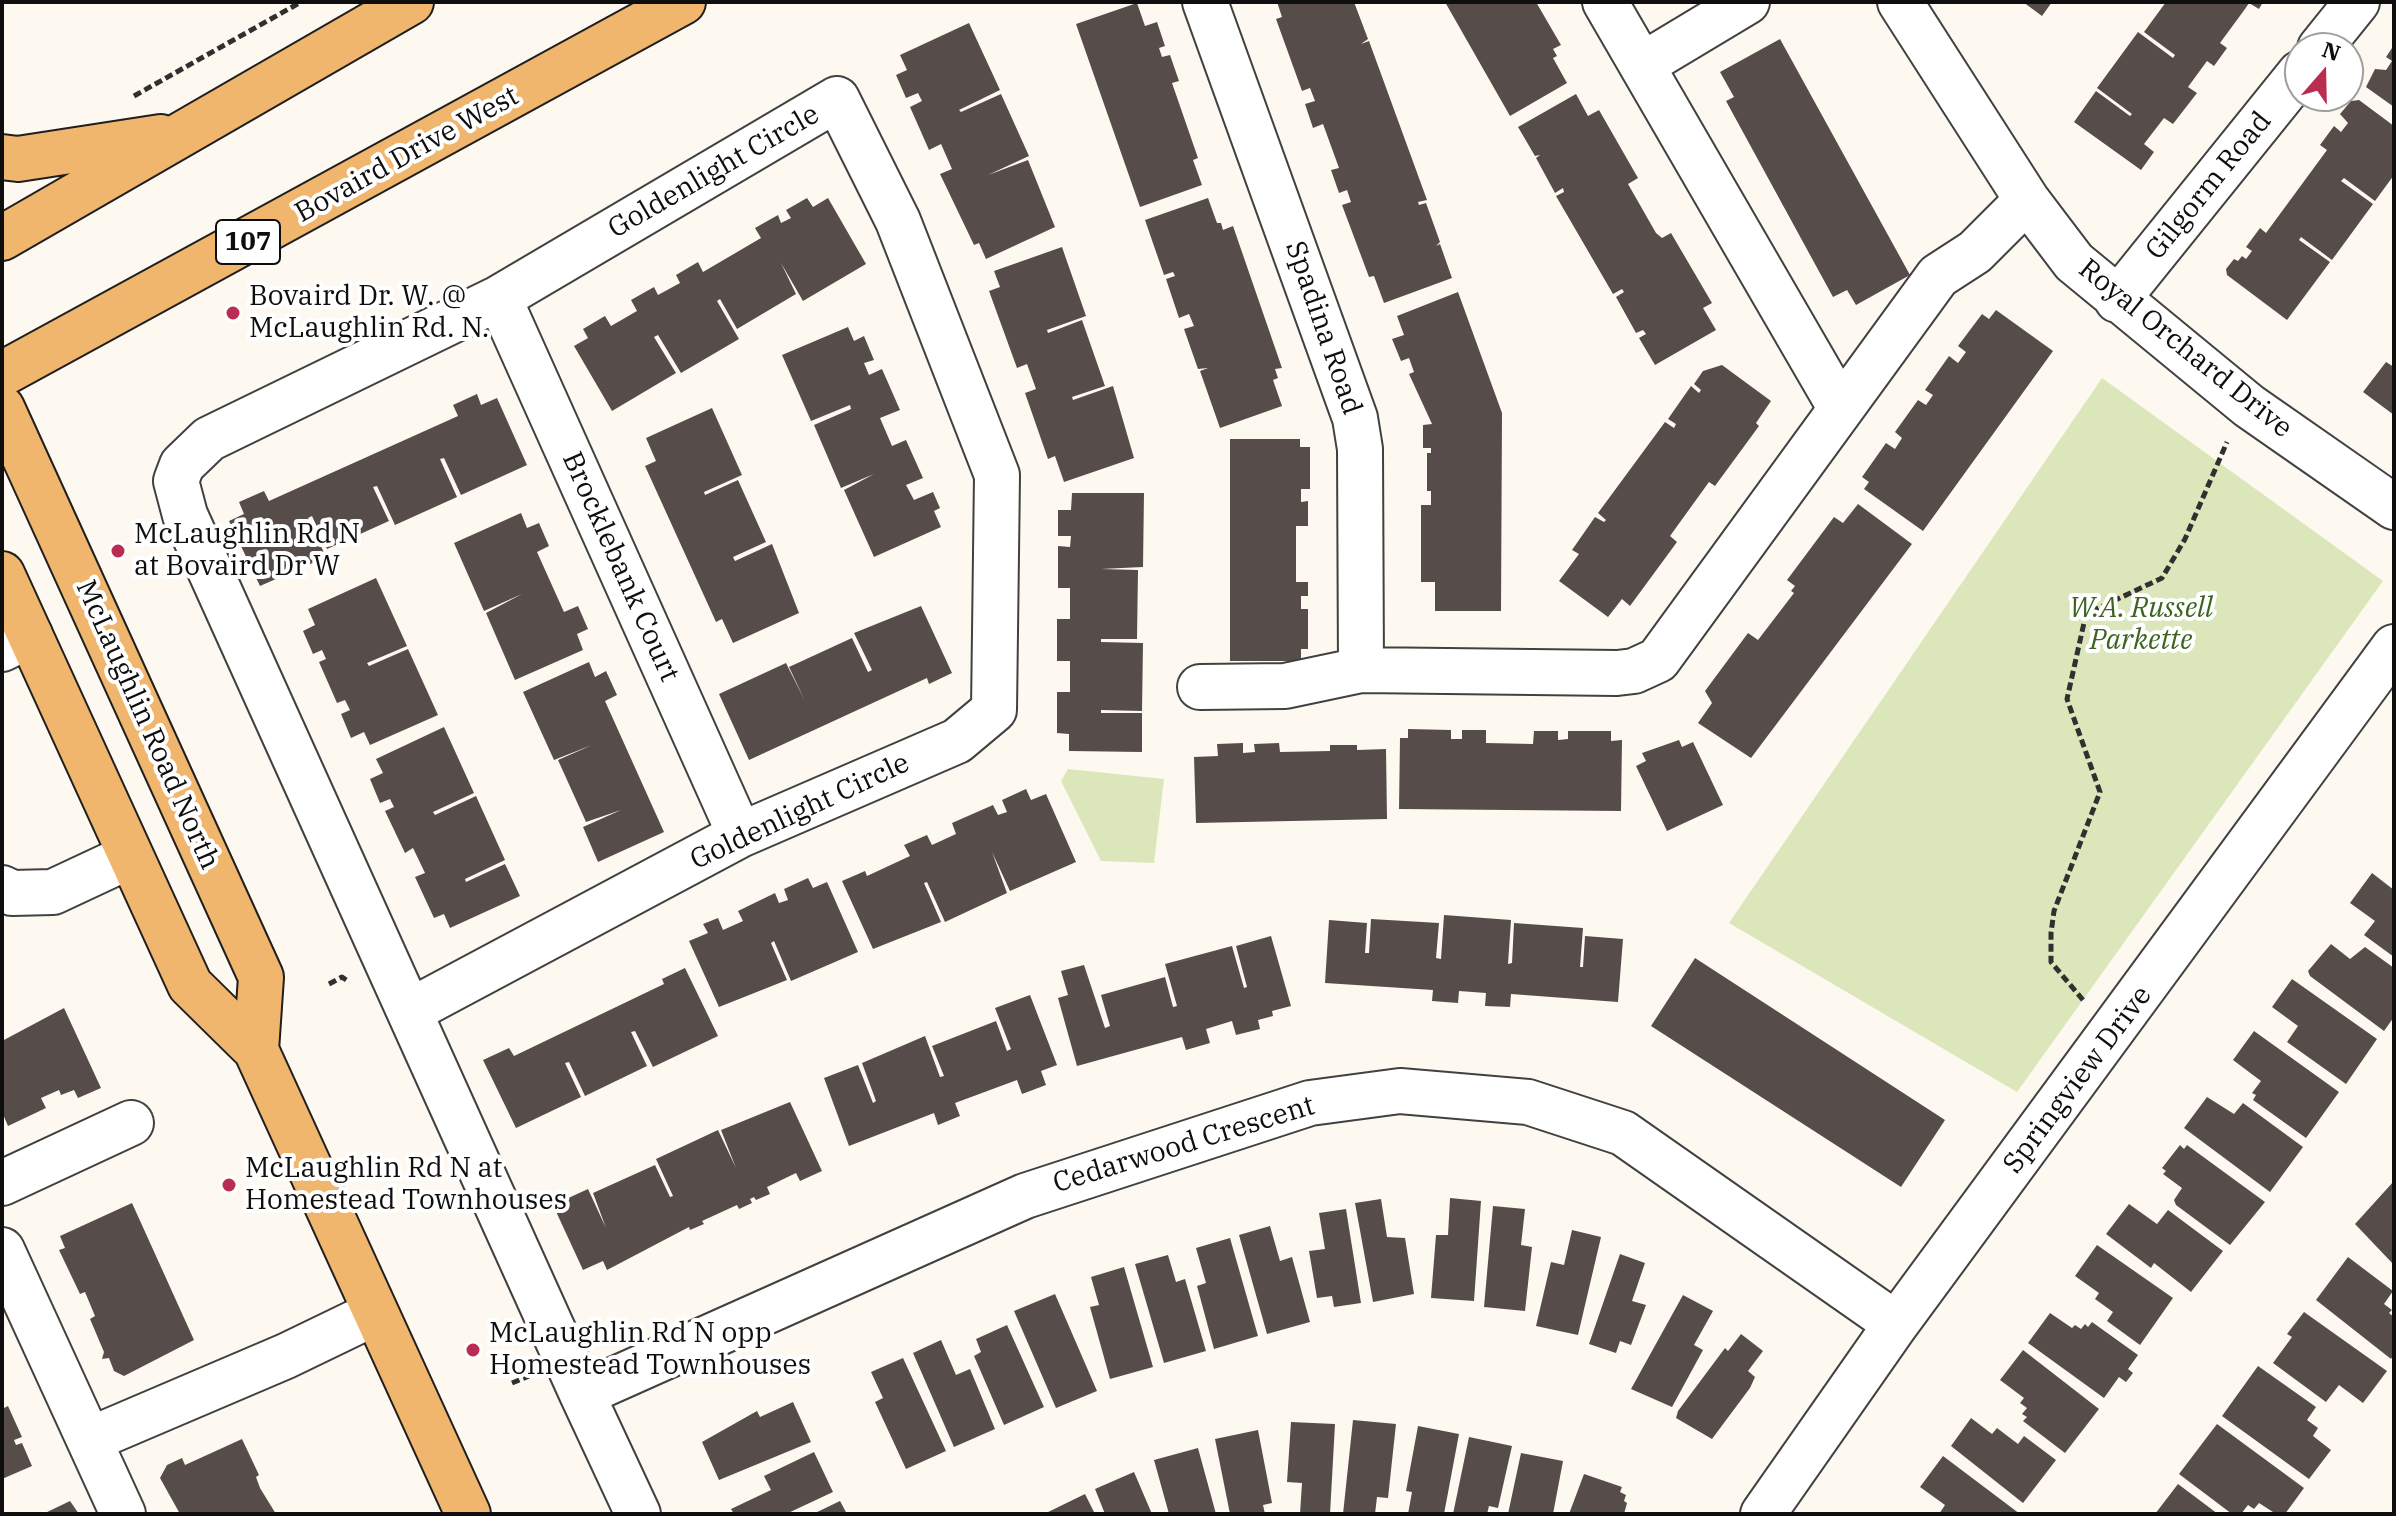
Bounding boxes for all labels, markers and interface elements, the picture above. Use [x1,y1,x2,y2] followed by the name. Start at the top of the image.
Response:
[2284,32,2364,112] north arrow
[2319,34,2345,67] text: N
[289,80,525,230] street label: Bovaird Drive West
[603,98,825,246] street label: Goldenlight Circle
[2139,105,2279,267] street label: Gilgorm Road
[216,220,280,264] road number: 107
[1278,237,1368,419] street label: Spadina Road
[2071,253,2299,445] street label: Royal Orchard Drive
[249,280,489,346] place label: Bovaird Dr. W. @ McLaughlin Rd. N.
[224,304,242,322] marker: Bovaird Dr. W. @ McLaughlin Rd. N.
[554,447,686,687] street label: Brocklebank Court
[134,518,360,584] place label: McLaughlin Rd N at Bovaird Dr W
[109,542,127,560] marker: McLaughlin Rd N at Bovaird Dr W
[68,575,226,875] street label: McLaughlin Road North
[2069,592,2213,658] park label: W.A. Russell Parkette
[685,747,915,877] street label: Goldenlight Circle
[1997,980,2159,1180] street label: Springview Drive
[1049,1089,1319,1201] street label: Cedarwood Crescent
[245,1152,567,1218] place label: McLaughlin Rd N at Homestead Townhouses
[220,1176,238,1194] marker: McLaughlin Rd N at Homestead Townhouses
[489,1317,811,1383] place label: McLaughlin Rd N opp Homestead Townhouses
[464,1341,482,1359] marker: McLaughlin Rd N opp Homestead Townhouses

